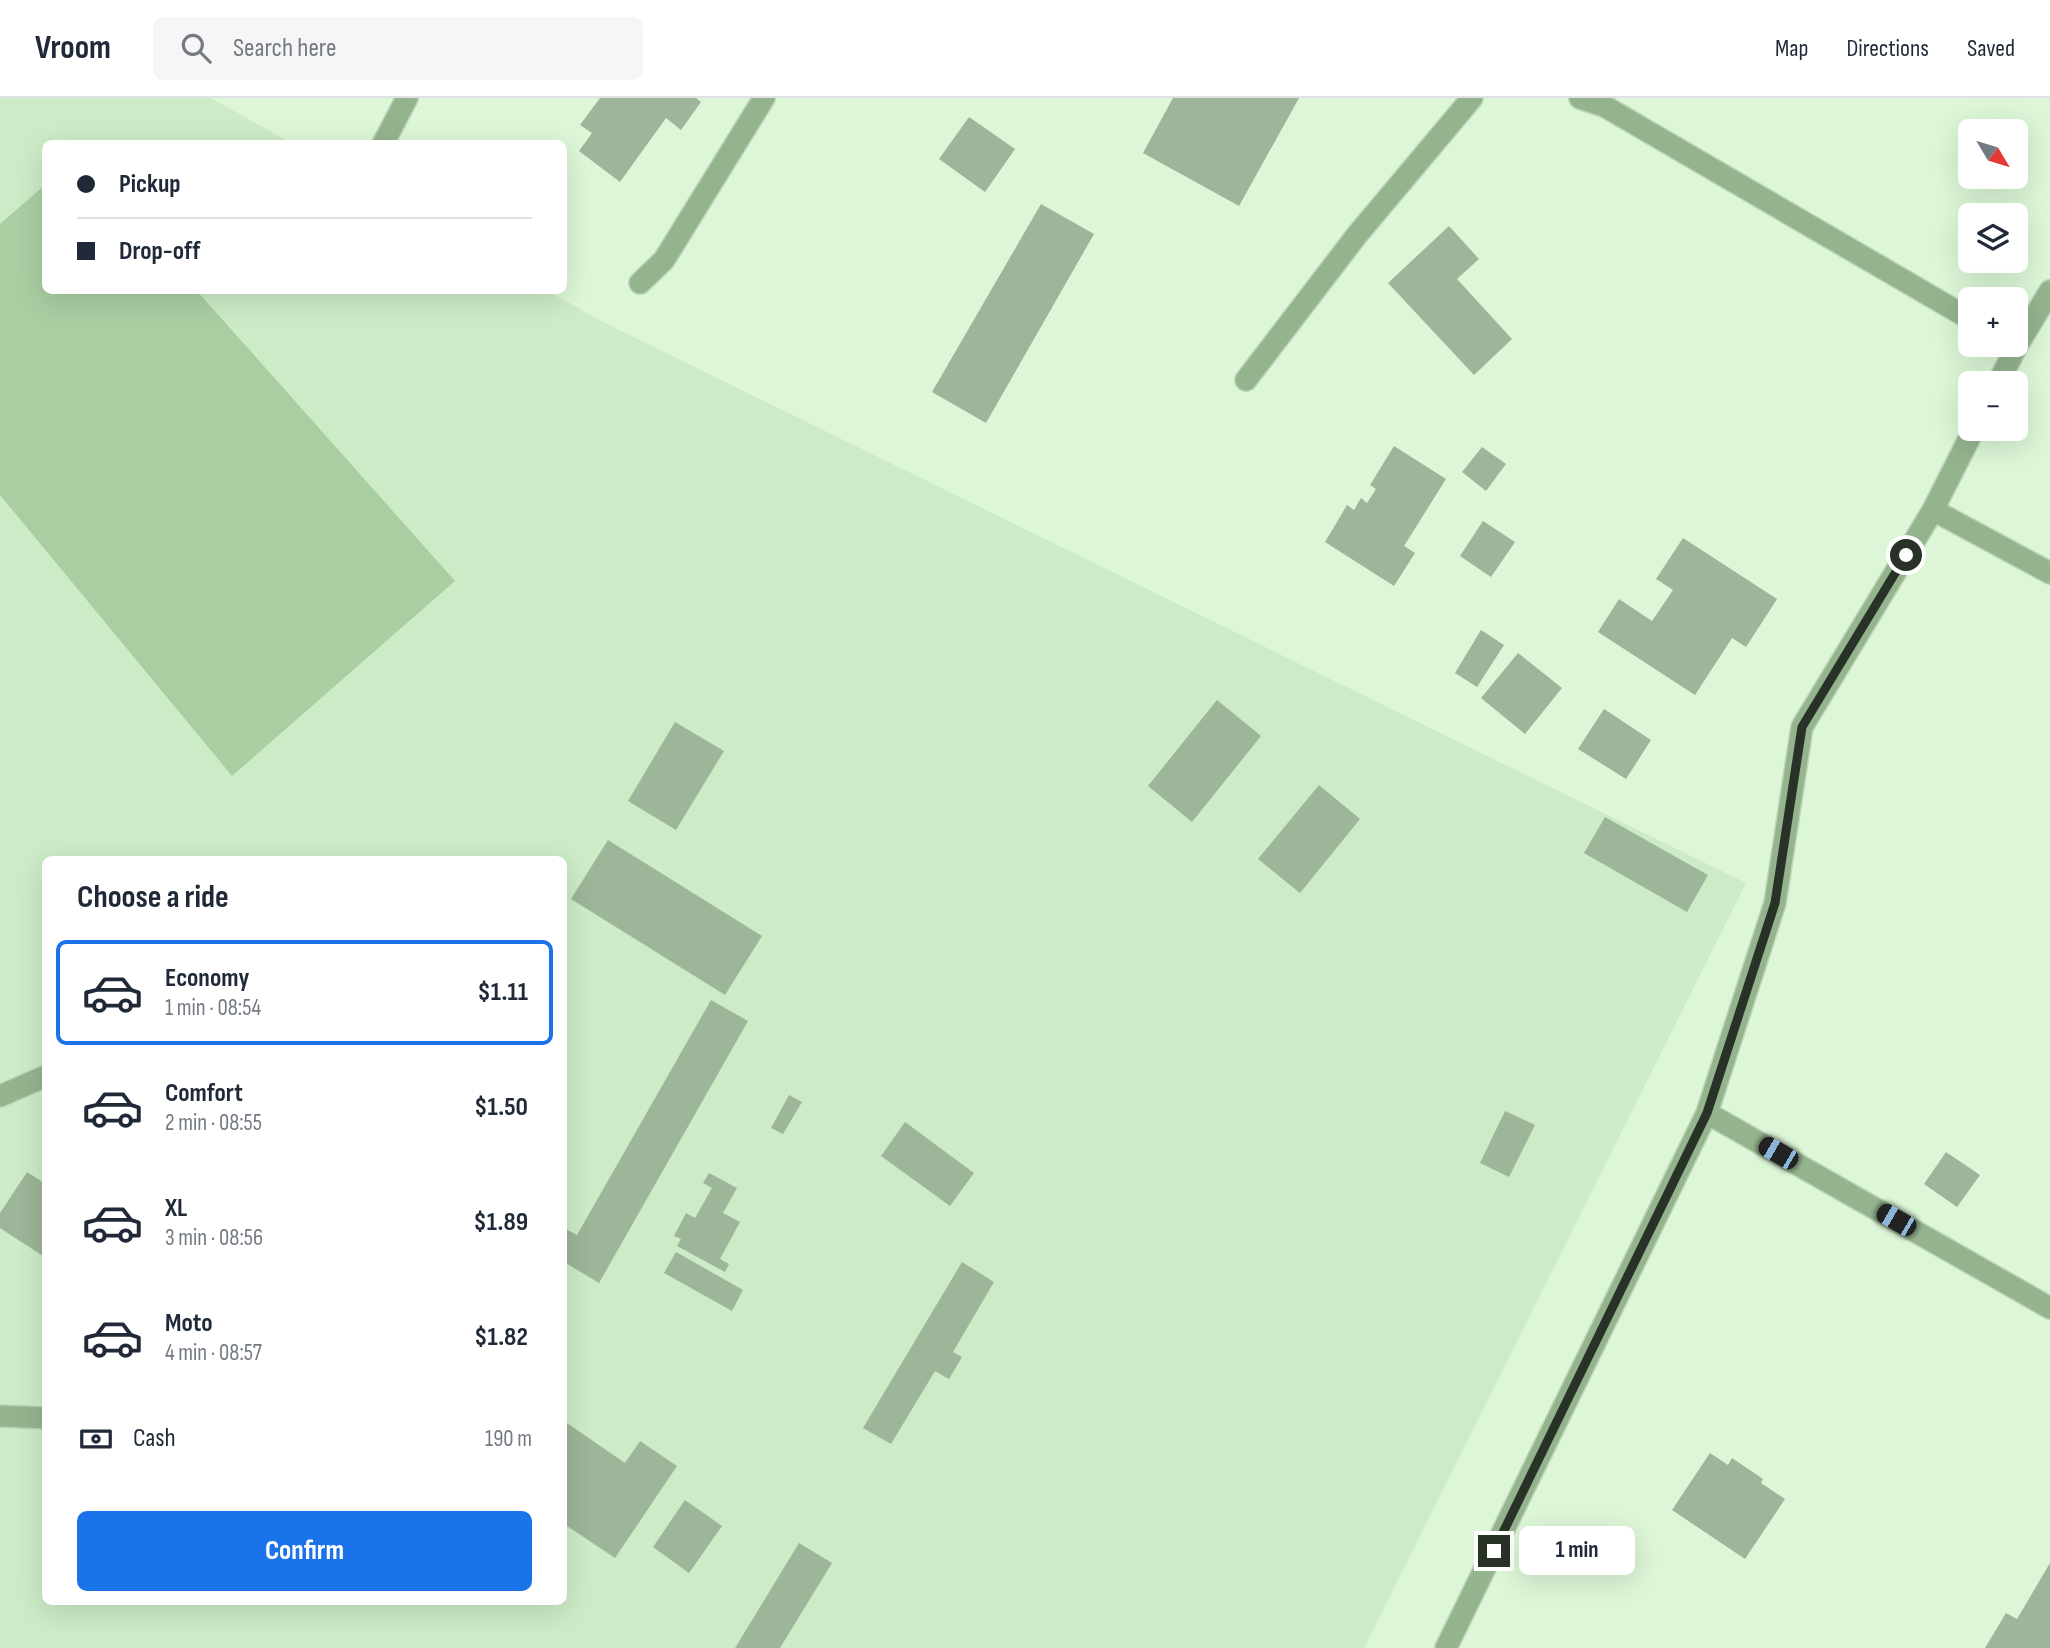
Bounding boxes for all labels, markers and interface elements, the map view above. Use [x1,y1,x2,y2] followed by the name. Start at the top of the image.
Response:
[153,17,643,80] search box
[35,28,111,68] text: Vroom
[177,29,215,67] icon: search
[233,33,336,64] text: Search here
[1775,34,1808,63] text: Map
[1846,34,1929,63] text: Directions
[1967,34,2015,63] text: Saved
[1958,119,2028,189] north arrow
[1958,119,2028,441] map controls
[119,169,181,200] text: Pickup
[1958,203,2028,273] button: layers
[119,236,200,267] text: Drop-off
[1958,287,2028,357] button: +
[1958,371,2028,441] button: −
[1890,539,1922,571] route start
[77,878,229,917] text: Choose a ride
[81,961,144,1024] icon: car
[165,963,249,994] text: Economy
[477,977,528,1008] text: $1.11
[165,994,261,1022] text: 1 min · 08:54
[81,1076,144,1139] icon: car
[165,1078,243,1109] text: Comfort
[474,1092,528,1123] text: $1.50
[165,1109,262,1137] text: 2 min · 08:55
[1755,1133,1802,1173] car
[81,1191,144,1254] icon: car
[165,1193,187,1224] text: XL
[1873,1200,1920,1240] car
[473,1207,528,1238] text: $1.89
[165,1224,263,1252] text: 3 min · 08:56
[81,1306,144,1369] icon: car
[165,1308,213,1339] text: Moto
[474,1322,528,1353] text: $1.82
[165,1339,262,1367] text: 4 min · 08:57
[77,1420,115,1458] icon: cash
[133,1423,176,1454] text: Cash
[485,1425,532,1453] text: 190 m
[77,1511,532,1591] button: Confirm
[1518,1526,1634,1576] callout: 1 min
[1478,1535,1510,1567] route end
[1556,1536,1598,1564] text: 1 min

